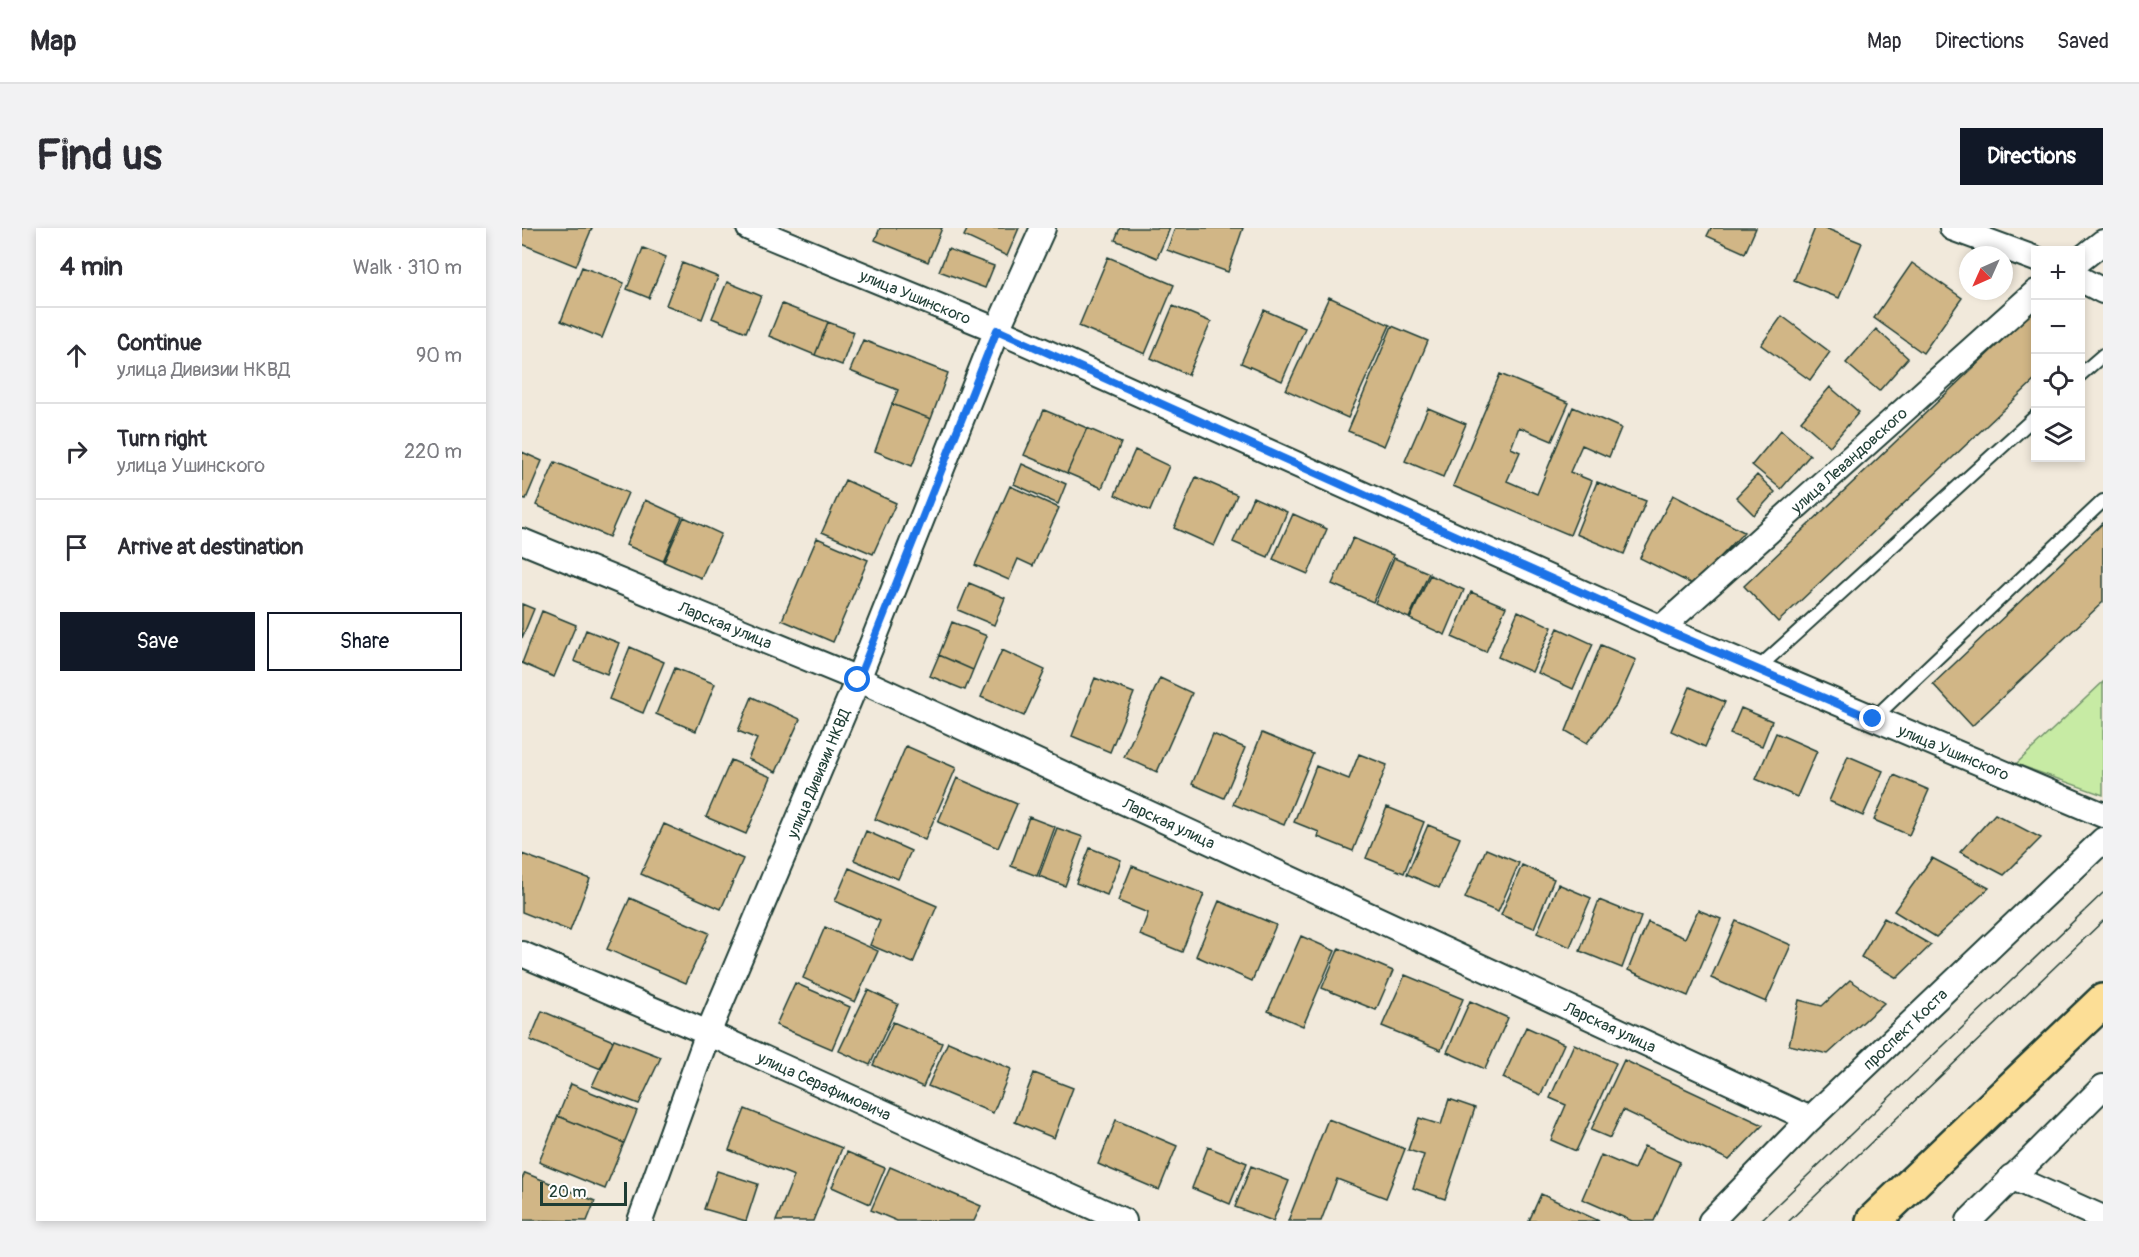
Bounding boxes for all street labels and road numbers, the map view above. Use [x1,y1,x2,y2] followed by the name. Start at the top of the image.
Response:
[856,265,974,329] street label: улица Ушинского
[1786,403,1912,519] street label: улица Левандовского
[674,597,775,654] street label: Ларская улица
[782,706,855,842] street label: улица Дивизии НКВД
[1894,720,2012,785] street label: улица Ушинского
[1119,793,1218,854] street label: Ларская улица
[1859,985,1952,1074] street label: проспект Коста
[1560,997,1659,1058] street label: Ларская улица
[753,1047,894,1125] street label: улица Серафимовича

